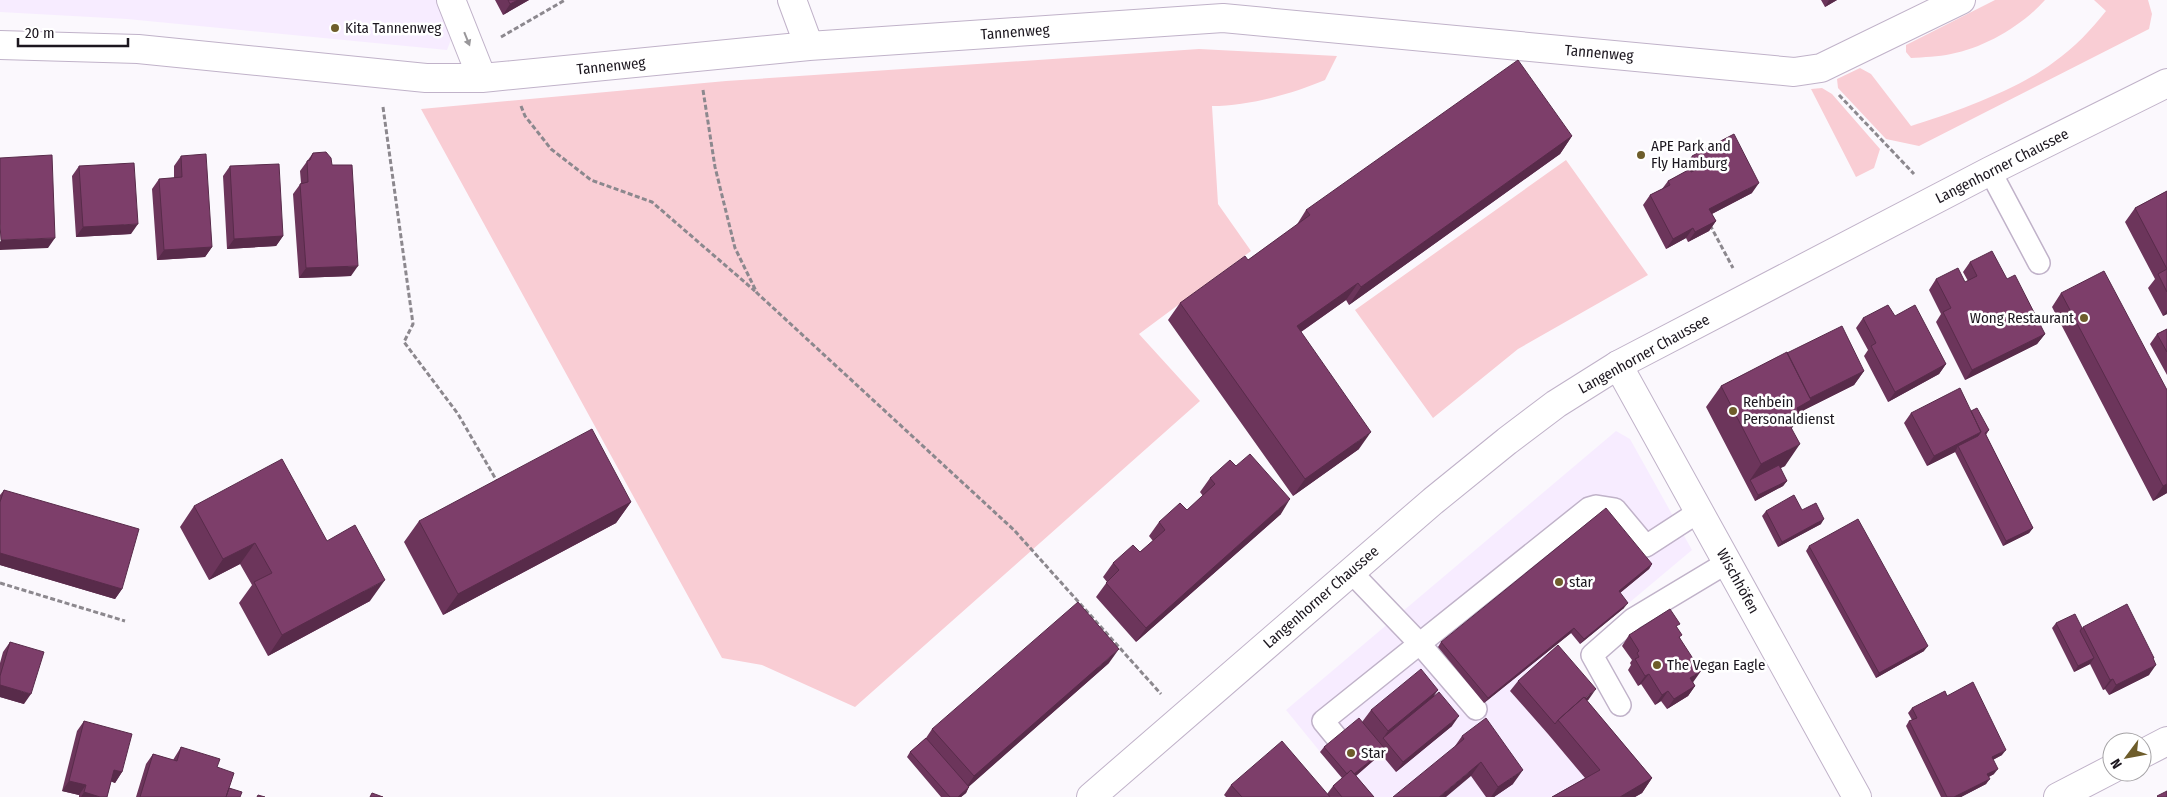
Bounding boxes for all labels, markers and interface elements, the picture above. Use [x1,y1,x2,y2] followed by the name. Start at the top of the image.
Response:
[18,15,128,47] scale bar
[345,19,441,37] place label: Kita Tannenweg
[980,21,1050,43] street label: Tannenweg
[329,22,341,34] marker: Kita Tannenweg
[25,24,55,42] text: 20 m
[463,32,471,46] one-way arrow
[1564,41,1634,65] street label: Tannenweg
[576,53,646,79] street label: Tannenweg
[1932,125,2072,207] street label: Langenhorner Chaussee
[1651,137,1731,172] place label: APE Park and Fly Hamburg
[1635,149,1647,161] marker: APE Park and Fly Hamburg
[1970,309,2074,327] place label: Wong Restaurant
[1575,310,1713,398] street label: Langenhorner Chaussee
[2078,312,2090,324] marker: Wong Restaurant
[1743,393,1835,428] place label: Rehbein Personaldienst
[1727,405,1739,417] marker: Rehbein Personaldienst
[1260,542,1382,652] street label: Langenhorner Chaussee
[1713,545,1763,617] street label: Wischhöfen
[1569,573,1594,591] place label: star
[1553,576,1565,588] marker: star
[1667,656,1765,674] place label: The Vegan Eagle
[1651,659,1663,671] marker: The Vegan Eagle
[2102,732,2152,782] north arrow
[1361,744,1387,762] place label: Star
[1345,747,1357,759] marker: Star
[2107,756,2126,772] text: N

